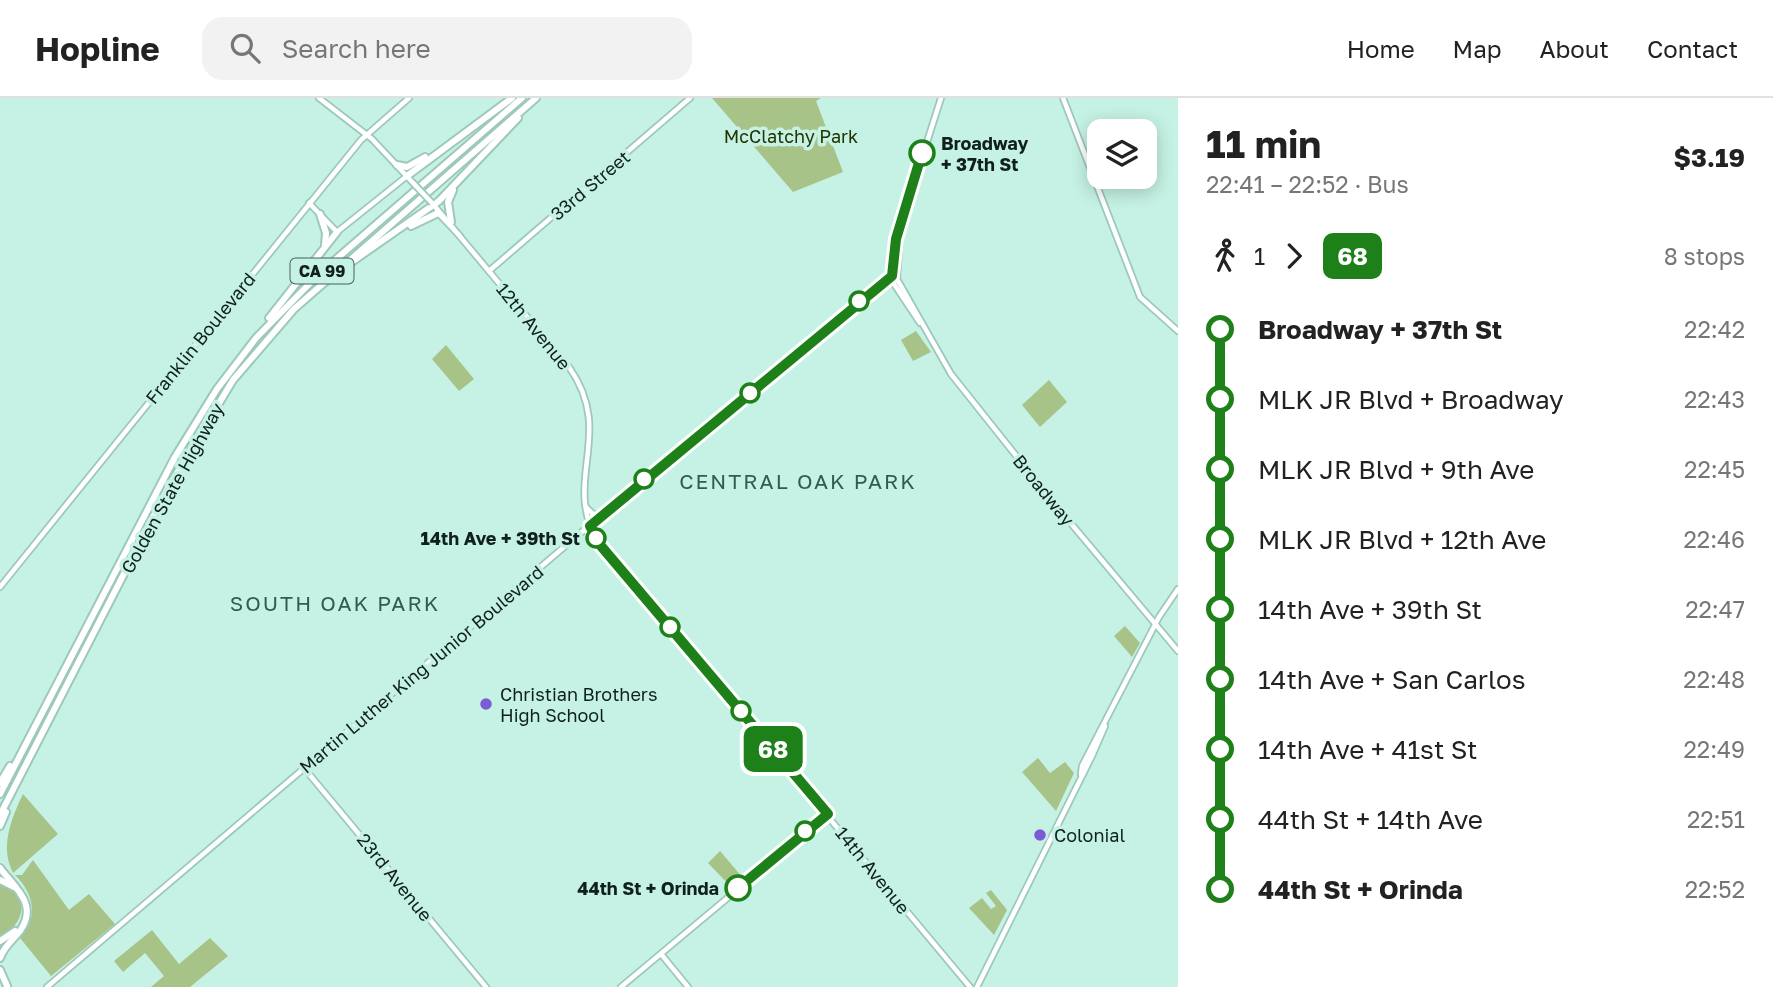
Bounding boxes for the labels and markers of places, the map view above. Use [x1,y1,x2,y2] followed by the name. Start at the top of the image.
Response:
[941,132,1028,175] place label: Broadway + 37th St
[909,140,935,166] marker: Broadway + 37th St
[849,291,869,311] unlabelled marker
[740,383,760,403] unlabelled marker
[634,469,654,489] unlabelled marker
[421,527,580,549] place label: 14th Ave + 39th St
[586,528,606,548] marker: 14th Ave + 39th St
[660,617,680,637] unlabelled marker
[500,683,657,726] place label: Christian Brothers High School
[478,696,494,712] marker: Christian Brothers High School
[731,701,751,721] unlabelled marker
[795,821,815,841] unlabelled marker
[1054,824,1125,846] place label: Colonial
[1032,827,1048,843] marker: Colonial
[725,875,751,901] marker: 44th St + Orinda
[577,877,719,899] place label: 44th St + Orinda

